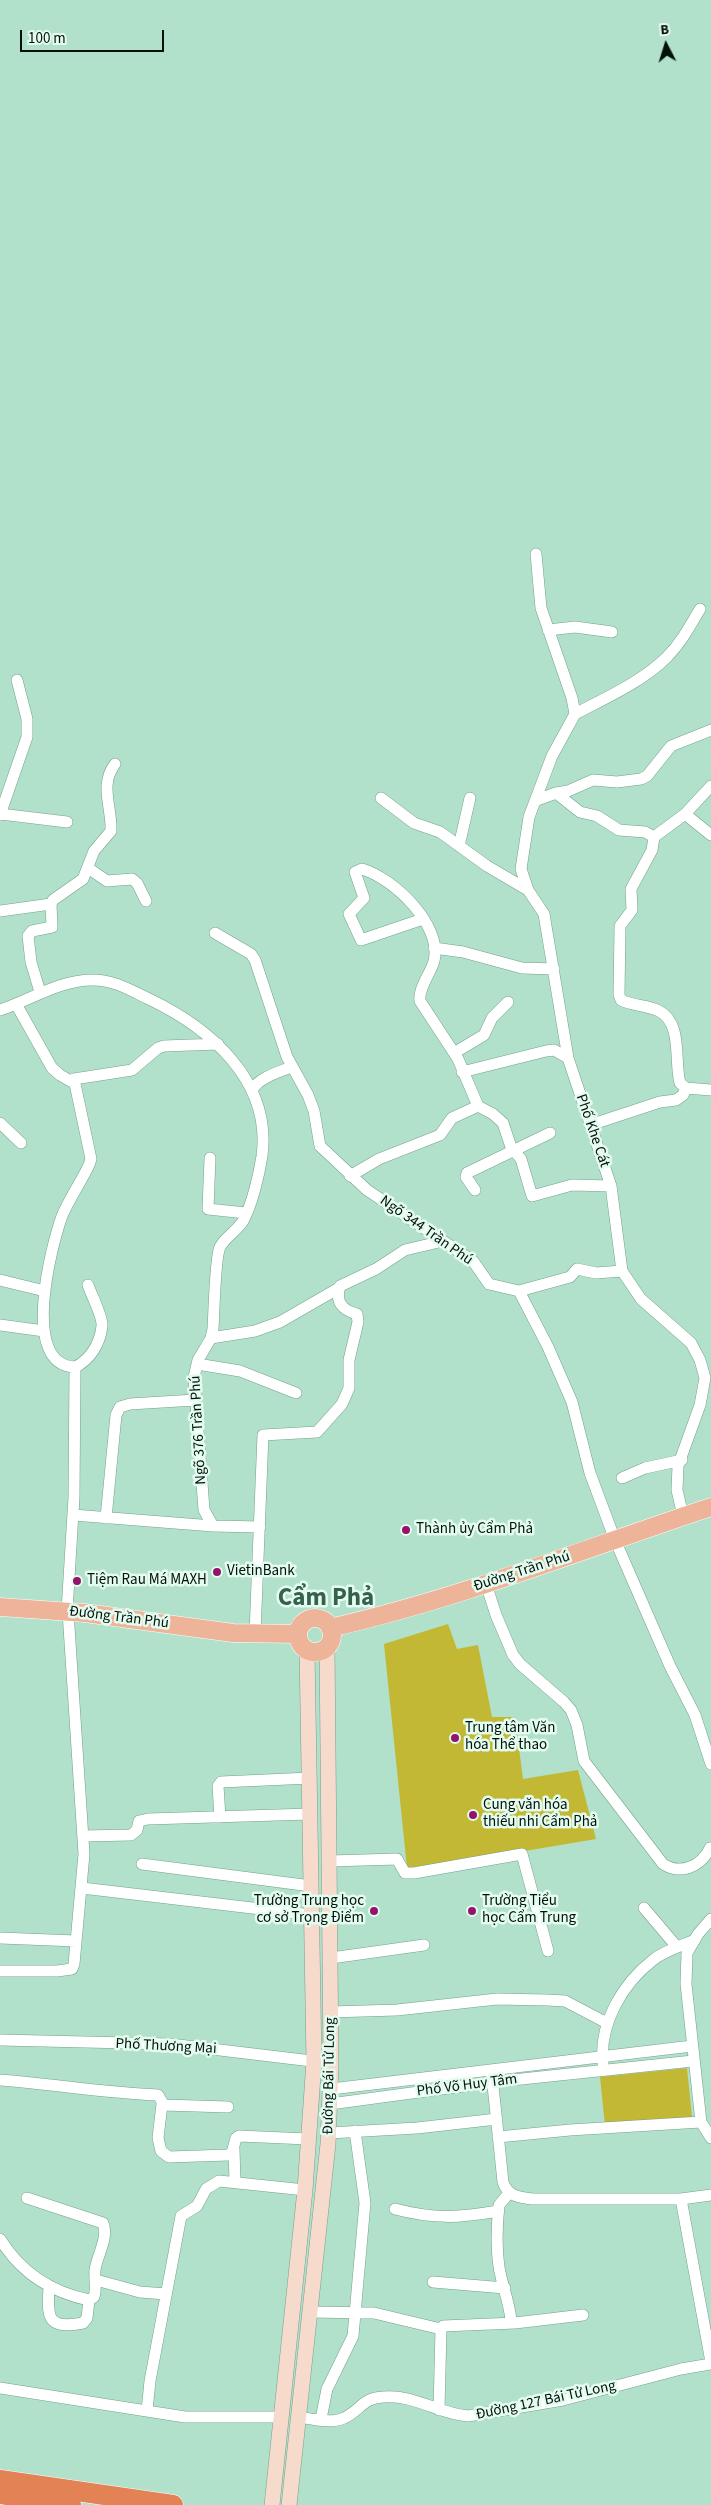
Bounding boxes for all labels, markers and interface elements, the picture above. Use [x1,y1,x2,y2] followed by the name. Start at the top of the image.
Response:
[22,20,166,52] scale bar
[641,20,691,70] north arrow
[660,20,670,40] text: B
[28,28,66,49] text: 100 m
[571,1092,613,1170] street label: Phố Khe Cát
[376,1192,476,1270] street label: Ngõ 344 Trần Phú
[187,1375,211,1485] street label: Ngõ 376 Trần Phú
[416,1521,533,1539] place label: Thành ủy Cẩm Phả
[400,1524,412,1536] marker: Thành ủy Cẩm Phả
[471,1548,573,1596] street label: Đường Trần Phú
[227,1563,295,1581] place label: VietinBank
[211,1566,223,1578] marker: VietinBank
[87,1572,207,1590] place label: Tiệm Rau Má MAXH
[71,1575,83,1587] marker: Tiệm Rau Má MAXH
[278,1585,374,1615] district label: Cẩm Phả
[68,1603,170,1633] street label: Đường Trần Phú
[465,1720,555,1755] place label: Trung tâm Văn hóa Thể thao
[449,1732,461,1744] marker: Trung tâm Văn hóa Thể thao
[483,1797,597,1832] place label: Cung văn hóa thiếu nhi Cẩm Phả
[467,1809,479,1821] marker: Cung văn hóa thiếu nhi Cẩm Phả
[254,1893,364,1928] place label: Trường Trung học cơ sở Trọng Điểm
[482,1893,576,1928] place label: Trường Tiểu học Cẩm Trung
[368,1905,380,1917] marker: Trường Trung học cơ sở Trọng Điểm
[466,1905,478,1917] marker: Trường Tiểu học Cẩm Trung
[320,2017,340,2135] street label: Đường Bái Tử Long
[115,2035,217,2059] street label: Phố Thương Mại
[416,2071,518,2101] street label: Phố Võ Huy Tâm
[474,2377,618,2425] street label: Đường 127 Bái Tử Long

